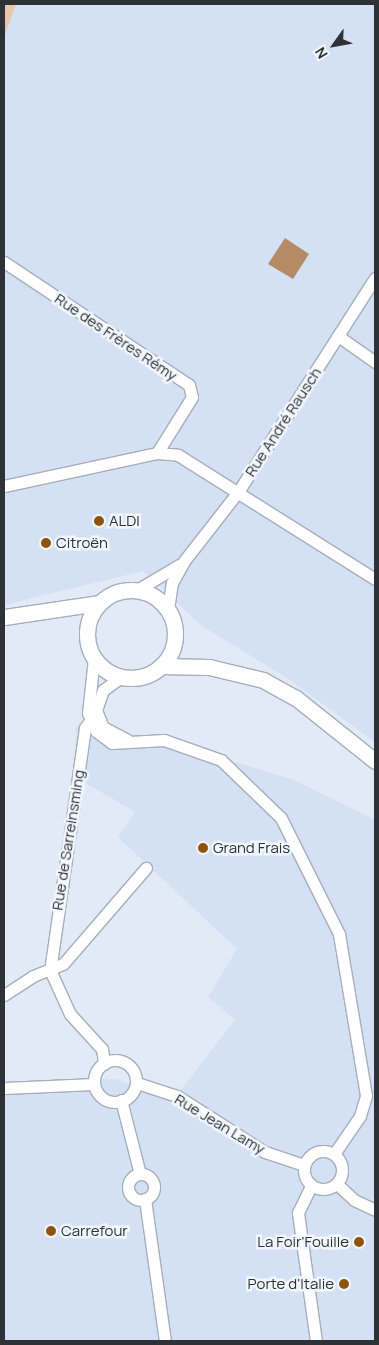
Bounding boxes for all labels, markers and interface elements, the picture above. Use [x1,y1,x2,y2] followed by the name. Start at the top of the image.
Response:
[309,20,359,70] north arrow
[310,44,332,63] text: N
[51,289,181,385] street label: Rue des Frères Rémy
[241,364,325,480] street label: Rue André Rausch
[109,512,140,530] place label: ALDI
[93,515,105,527] marker: ALDI
[56,534,108,552] place label: Citroën
[40,537,52,549] marker: Citroën
[48,768,88,912] street label: Rue de Sarreinsming
[213,839,290,857] place label: Grand Frais
[197,842,209,854] marker: Grand Frais
[172,1090,268,1158] street label: Rue Jean Lamy
[61,1222,128,1240] place label: Carrefour
[45,1225,57,1237] marker: Carrefour
[257,1233,349,1251] place label: La Foir'Fouille
[353,1236,365,1248] marker: La Foir'Fouille
[248,1275,334,1293] place label: Porte d'Italie
[338,1278,350,1290] marker: Porte d'Italie

